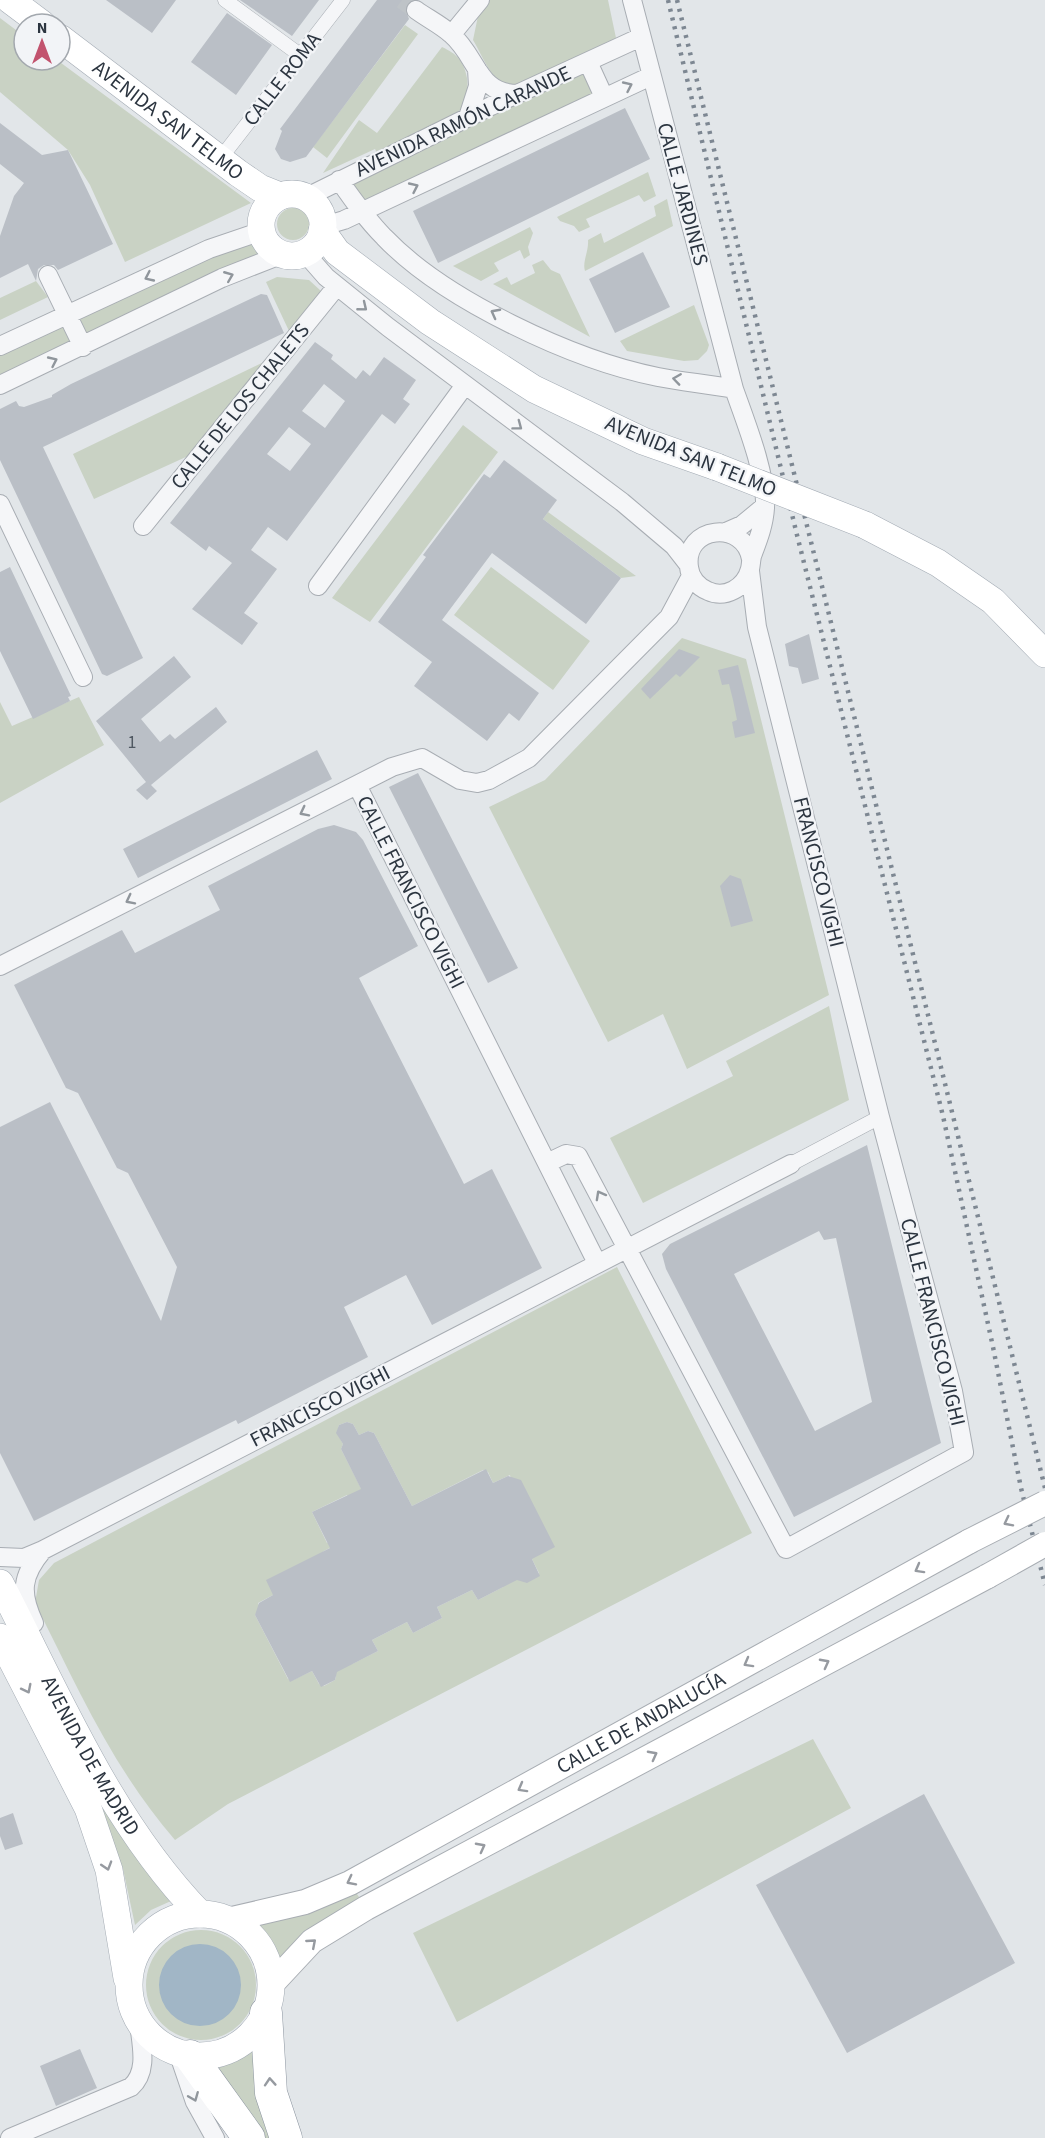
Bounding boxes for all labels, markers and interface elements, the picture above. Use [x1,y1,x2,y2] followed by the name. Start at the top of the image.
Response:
[12,12,72,72] north arrow
[37,17,47,39] text: N
[236,25,329,132] street label: CALLE ROMA
[87,53,250,187] street label: AVENIDA SAN TELMO
[350,58,576,184] street label: AVENIDA RAMÓN CARANDE
[622,81,633,93] one-way arrow
[650,119,716,269] street label: CALLE JARDINES
[408,183,419,195] one-way arrow
[145,269,156,281] one-way arrow
[222,271,233,283] one-way arrow
[356,300,367,311] one-way arrow
[490,309,501,320] one-way arrow
[163,316,317,496] street label: CALLE DE LOS CHALETS
[47,356,58,368] one-way arrow
[672,374,681,386] one-way arrow
[601,408,781,504] street label: AVENIDA SAN TELMO
[511,418,522,429] one-way arrow
[128,730,136,755] house number: 1
[349,790,473,994] street label: CALLE FRANCISCO VIGHI
[786,794,852,950] street label: FRANCISCO VIGHI
[300,804,311,816] one-way arrow
[126,892,137,904] one-way arrow
[595,1191,607,1202] one-way arrow
[893,1215,973,1429] street label: CALLE FRANCISCO VIGHI
[245,1358,395,1454] street label: FRANCISCO VIGHI
[1003,1515,1014,1526] one-way arrow
[915,1562,925,1574] one-way arrow
[744,1656,755,1668] one-way arrow
[819,1659,829,1670] one-way arrow
[551,1664,731,1781] street label: CALLE DE ANDALUCÍA
[34,1671,147,1841] street label: AVENIDA DE MADRID
[20,1682,31,1693] one-way arrow
[647,1751,657,1762] one-way arrow
[518,1781,529,1792] one-way arrow
[475,1843,485,1854] one-way arrow
[100,1860,112,1871] one-way arrow
[347,1874,358,1886] one-way arrow
[305,1939,316,1950] one-way arrow
[264,2078,277,2087] one-way arrow
[187,2091,199,2102] one-way arrow

